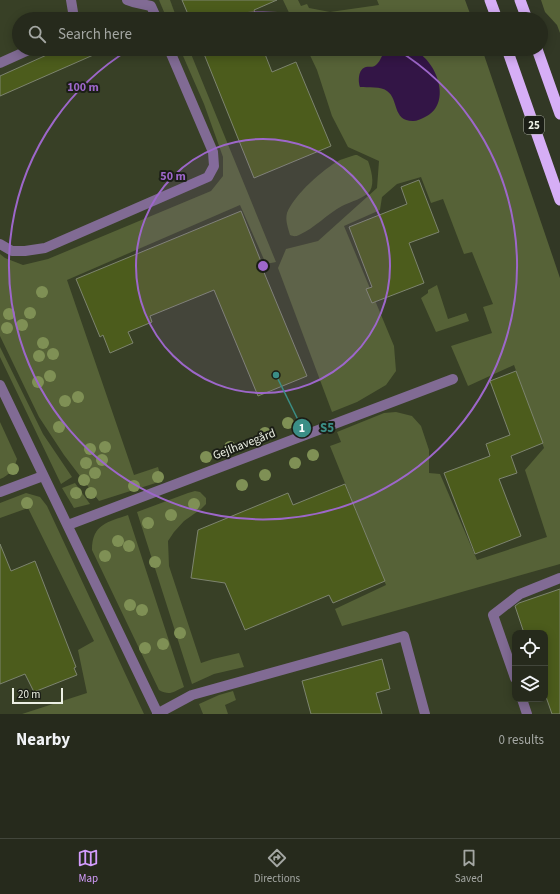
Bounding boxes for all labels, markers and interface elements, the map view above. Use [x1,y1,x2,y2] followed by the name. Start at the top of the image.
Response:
[12,12,548,56] search box
[26,23,48,45] icon: search
[58,24,132,45] text: Search here
[67,79,99,96] text: 100 m
[524,116,544,134] road number: 25
[160,168,186,185] text: 50 m
[256,259,270,273] centre of rings
[292,415,342,440] callout: S5
[320,419,334,437] text: S5
[299,420,305,437] text: 1
[210,425,278,464] street label: Gejlhavegård
[512,630,548,702] map controls
[512,630,548,666] button: locate
[512,666,548,702] button: layers
[12,686,63,705] scale bar
[18,687,40,702] text: 20 m
[16,728,70,752] text: Nearby
[499,731,544,749] text: 0 results
[77,847,99,886] tab: Map
[254,847,300,886] tab: Directions
[455,847,483,886] tab: Saved

